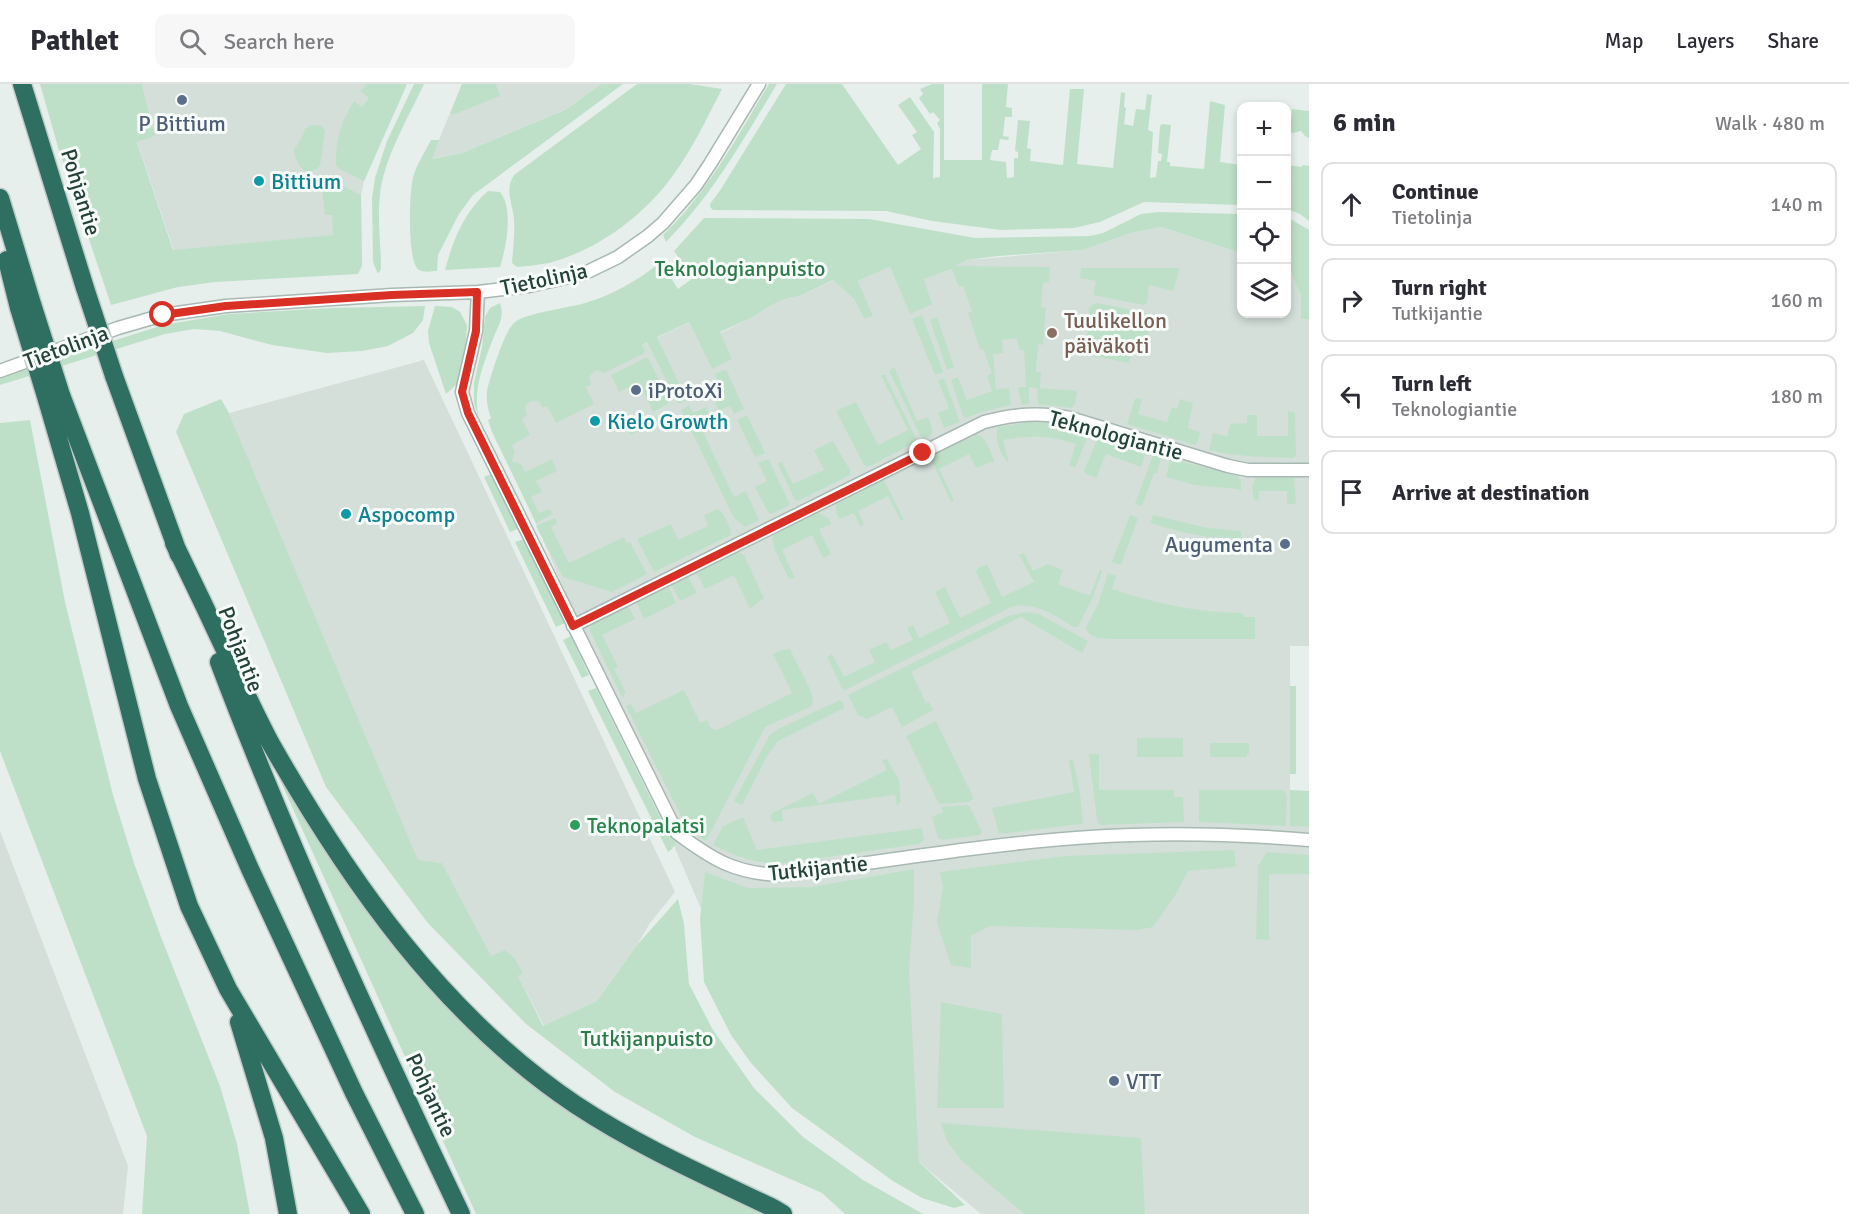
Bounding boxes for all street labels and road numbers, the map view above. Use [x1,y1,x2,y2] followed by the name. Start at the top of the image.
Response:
[55,145,107,239] street label: Pohjantie
[498,257,590,301] street label: Tietolinja
[20,319,112,375] street label: Tietolinja
[1046,404,1186,466] street label: Teknologiantie
[212,602,270,696] street label: Pohjantie
[767,849,869,887] street label: Tutkijantie
[400,1049,462,1141] street label: Pohjantie

